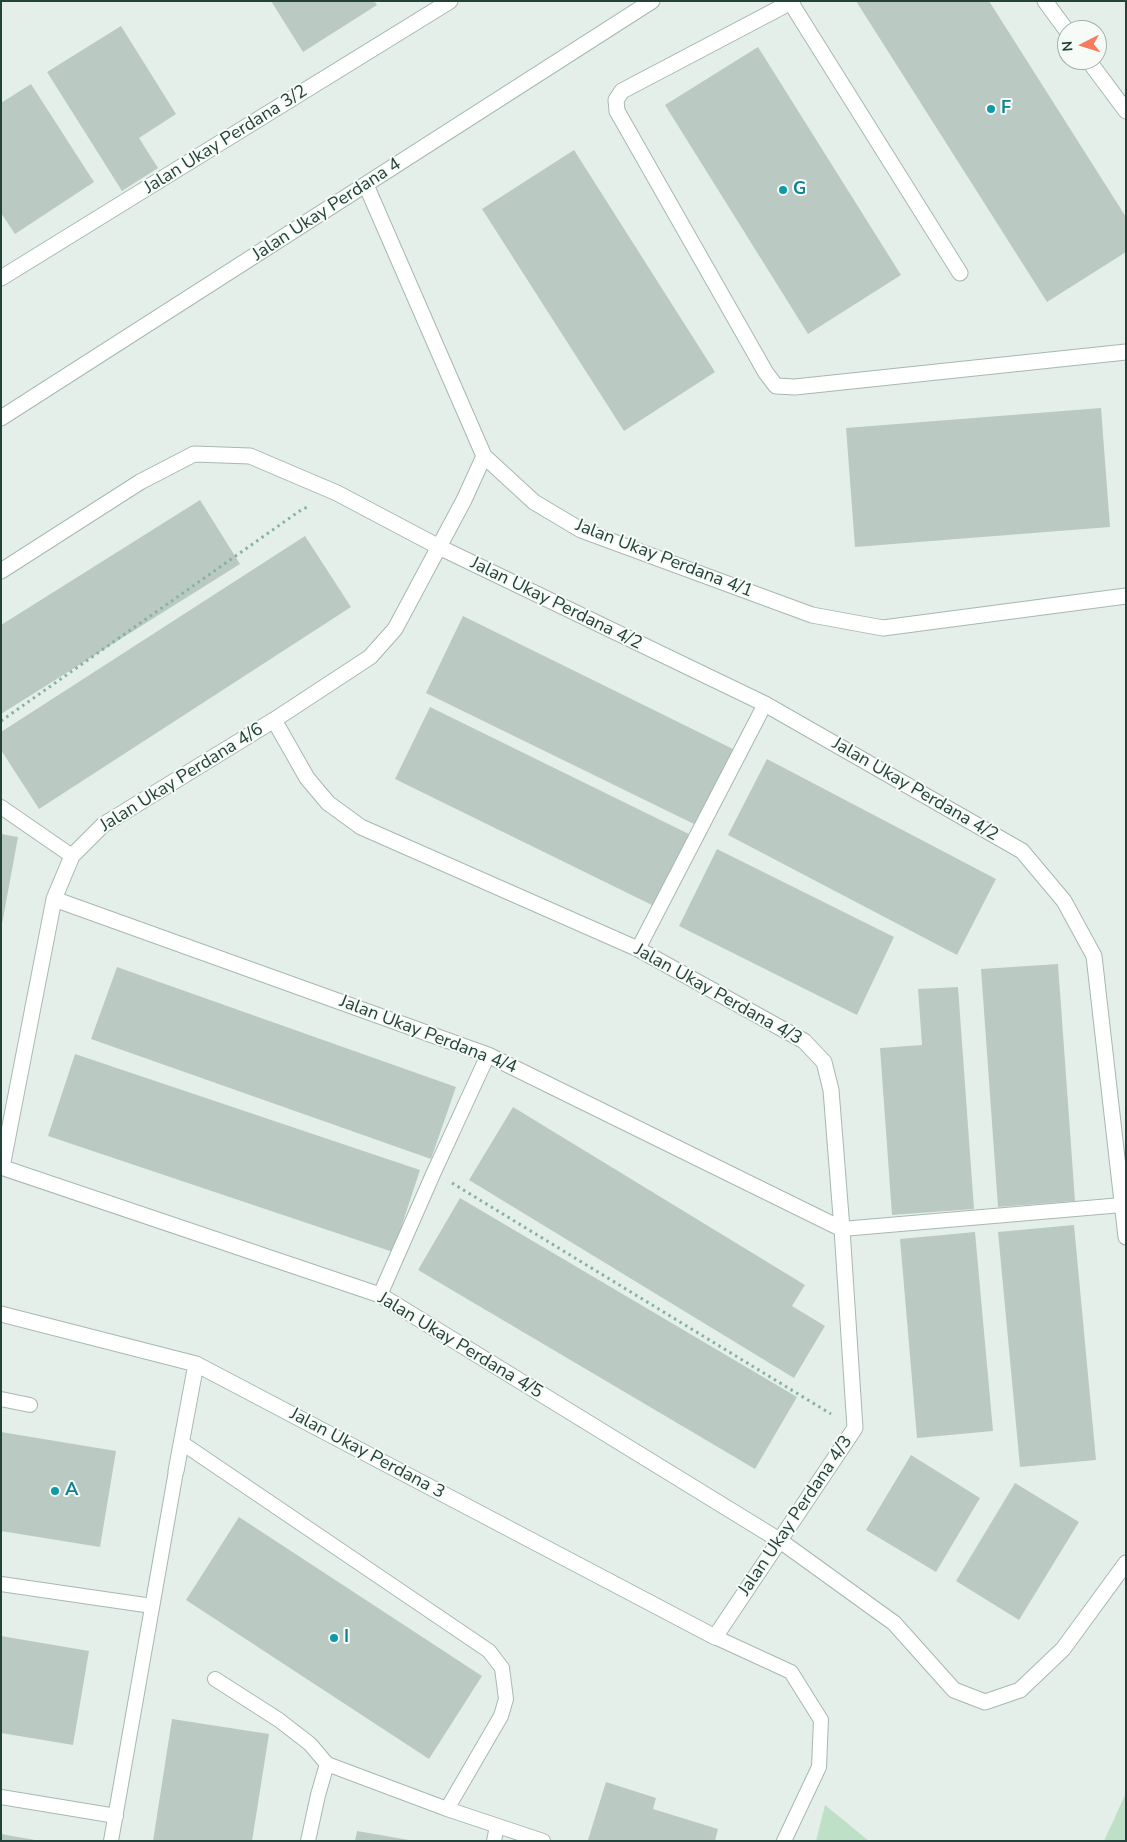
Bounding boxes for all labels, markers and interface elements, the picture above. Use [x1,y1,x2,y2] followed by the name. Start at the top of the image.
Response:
[1057,20,1107,70] north arrow
[1058,40,1077,52] text: N
[140,81,312,199] street label: Jalan Ukay Perdana 3/2
[1001,98,1011,120] place label: F
[985,103,997,115] marker: F
[249,154,405,266] street label: Jalan Ukay Perdana 4
[793,179,806,201] place label: G
[777,184,789,196] marker: G
[572,515,756,603] street label: Jalan Ukay Perdana 4/1
[467,553,645,655] street label: Jalan Ukay Perdana 4/2
[96,719,268,837] street label: Jalan Ukay Perdana 4/6
[828,734,1002,846] street label: Jalan Ukay Perdana 4/2
[630,940,806,1050] street label: Jalan Ukay Perdana 4/3
[336,991,520,1079] street label: Jalan Ukay Perdana 4/4
[374,1288,546,1404] street label: Jalan Ukay Perdana 4/5
[286,1404,448,1504] street label: Jalan Ukay Perdana 3
[734,1432,858,1600] street label: Jalan Ukay Perdana 4/3
[65,1480,78,1502] place label: A
[49,1485,61,1497] marker: A
[344,1627,349,1649] place label: I
[328,1632,340,1644] marker: I

